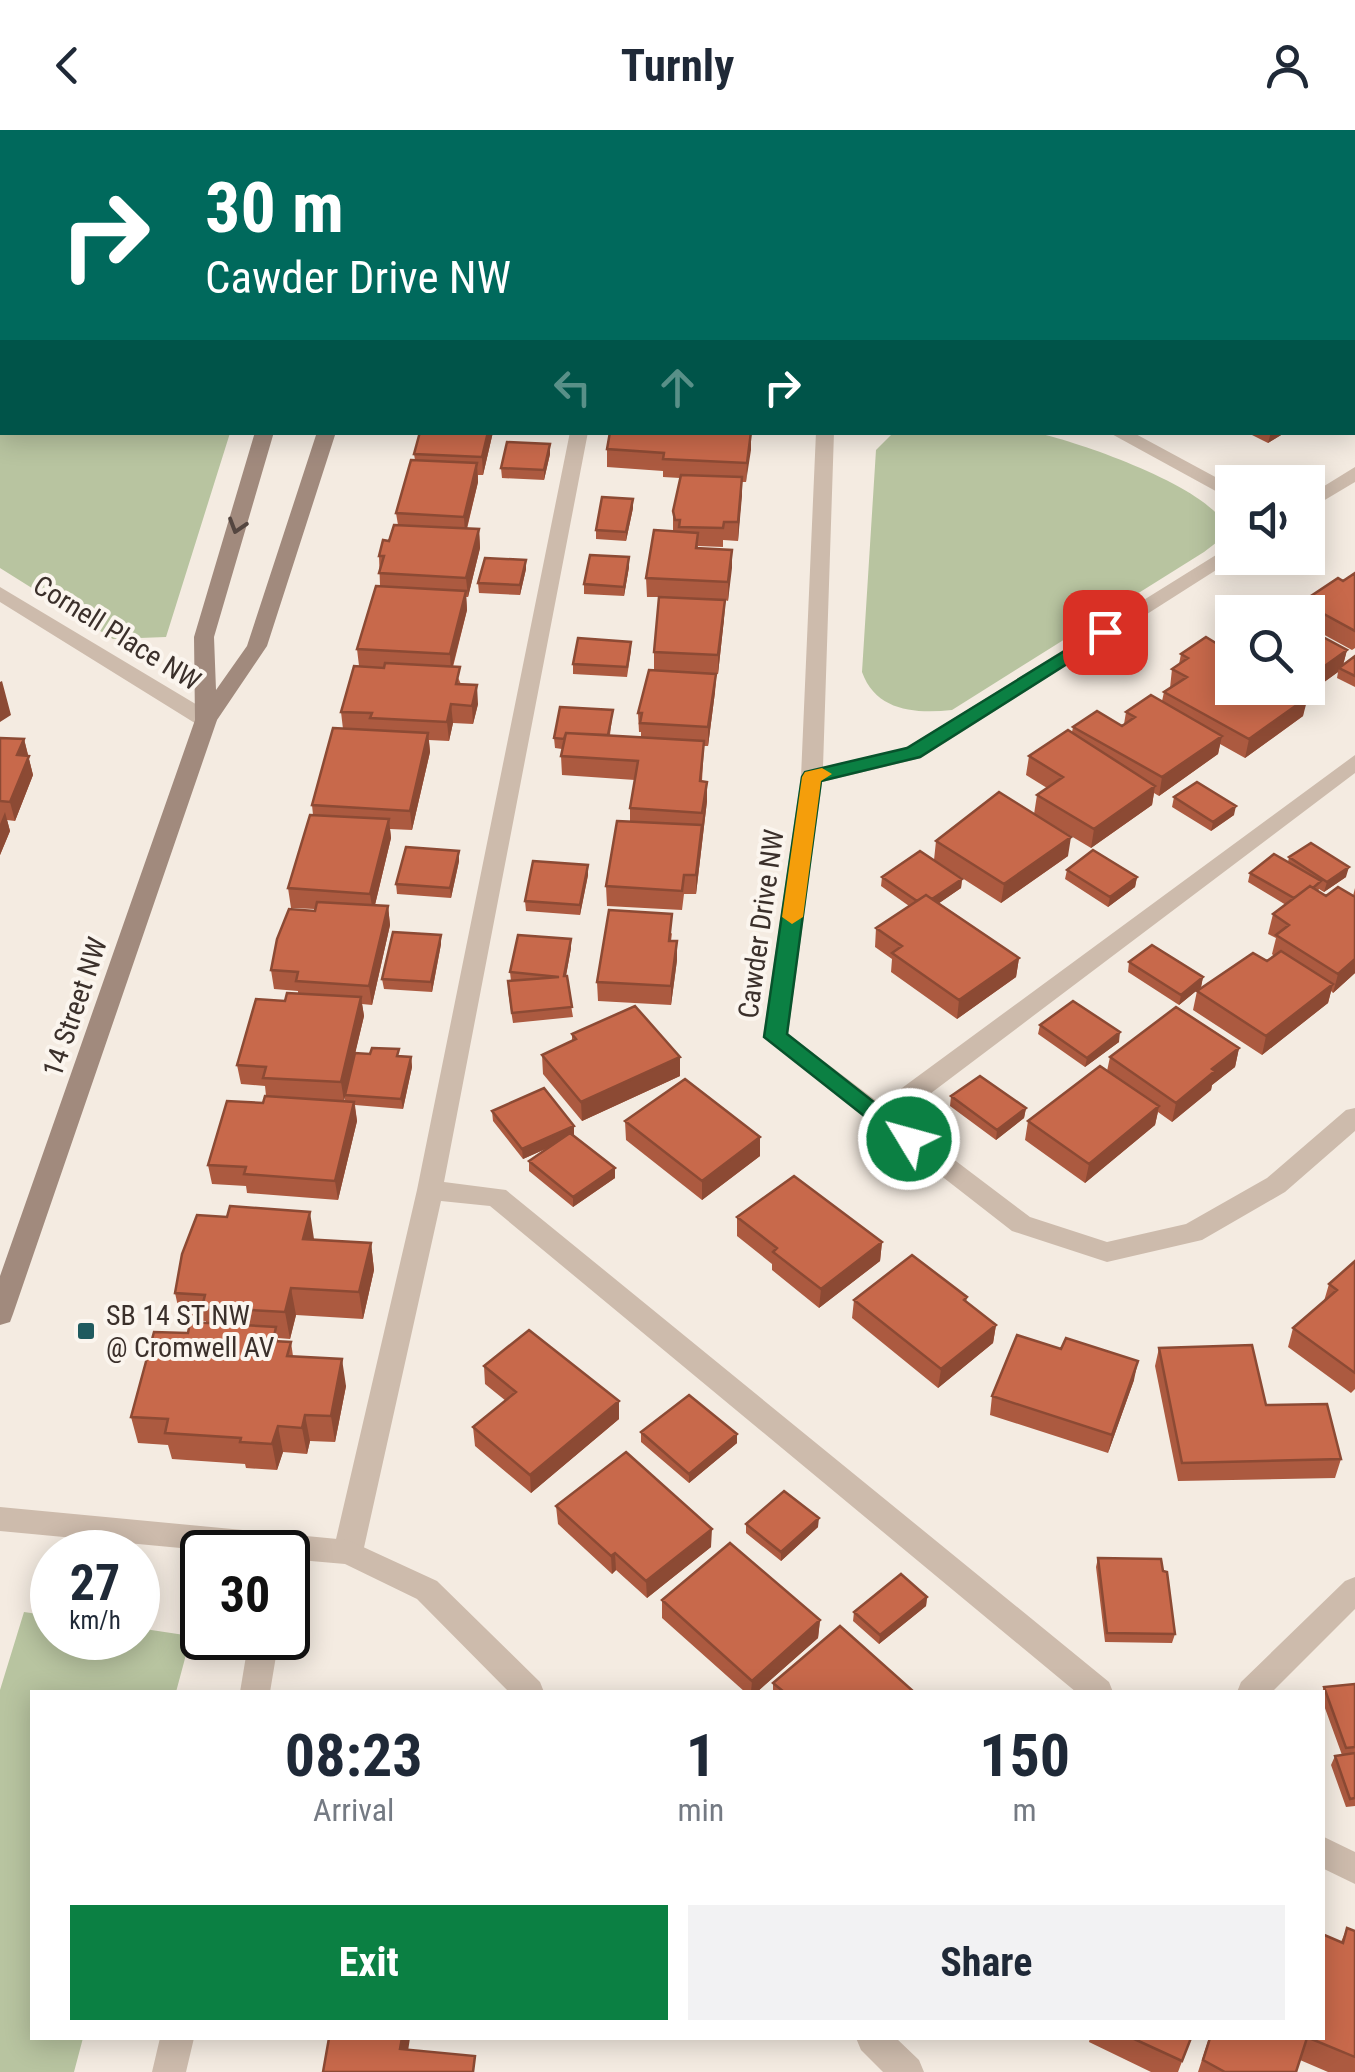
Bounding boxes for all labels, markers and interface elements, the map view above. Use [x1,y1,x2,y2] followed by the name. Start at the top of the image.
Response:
[40,38,95,93] icon: back
[1260,38,1315,93] icon: person
[621,39,734,92] text: Turnly
[205,167,344,249] text: 30 m
[40,170,170,300] icon: right
[205,251,511,304] text: Cawder Drive NW
[545,360,600,415] icon: left
[650,360,705,415] icon: ahead
[755,360,810,415] icon: right
[1215,465,1325,705] map controls
[1215,465,1325,575] button: sound
[228,517,249,534] one-way arrow
[27,568,207,698] street label: Cornell Place NW
[1063,590,1148,675] pin
[1215,595,1325,705] button: search
[1078,605,1133,660] icon: arrive
[731,827,791,1021] street label: Cawder Drive NW
[36,933,114,1081] street label: 14 Street NW
[857,1087,961,1191] position arrow
[106,1299,275,1364] place label: SB 14 ST NW @ Cromwell AV
[75,1320,97,1342] marker: SB 14 ST NW @ Cromwell AV
[180,1530,310,1660] speed limit sign: 30
[70,1554,120,1612] text: 27
[69,1606,121,1635] text: km/h
[285,1720,423,1791] text: 08:23
[686,1720,716,1791] text: 1
[979,1720,1070,1791] text: 150
[313,1791,394,1829] text: Arrival
[677,1791,724,1829] text: min
[1013,1791,1037,1829] text: m
[70,1905,668,2020] button: Exit
[688,1905,1285,2020] button: Share

